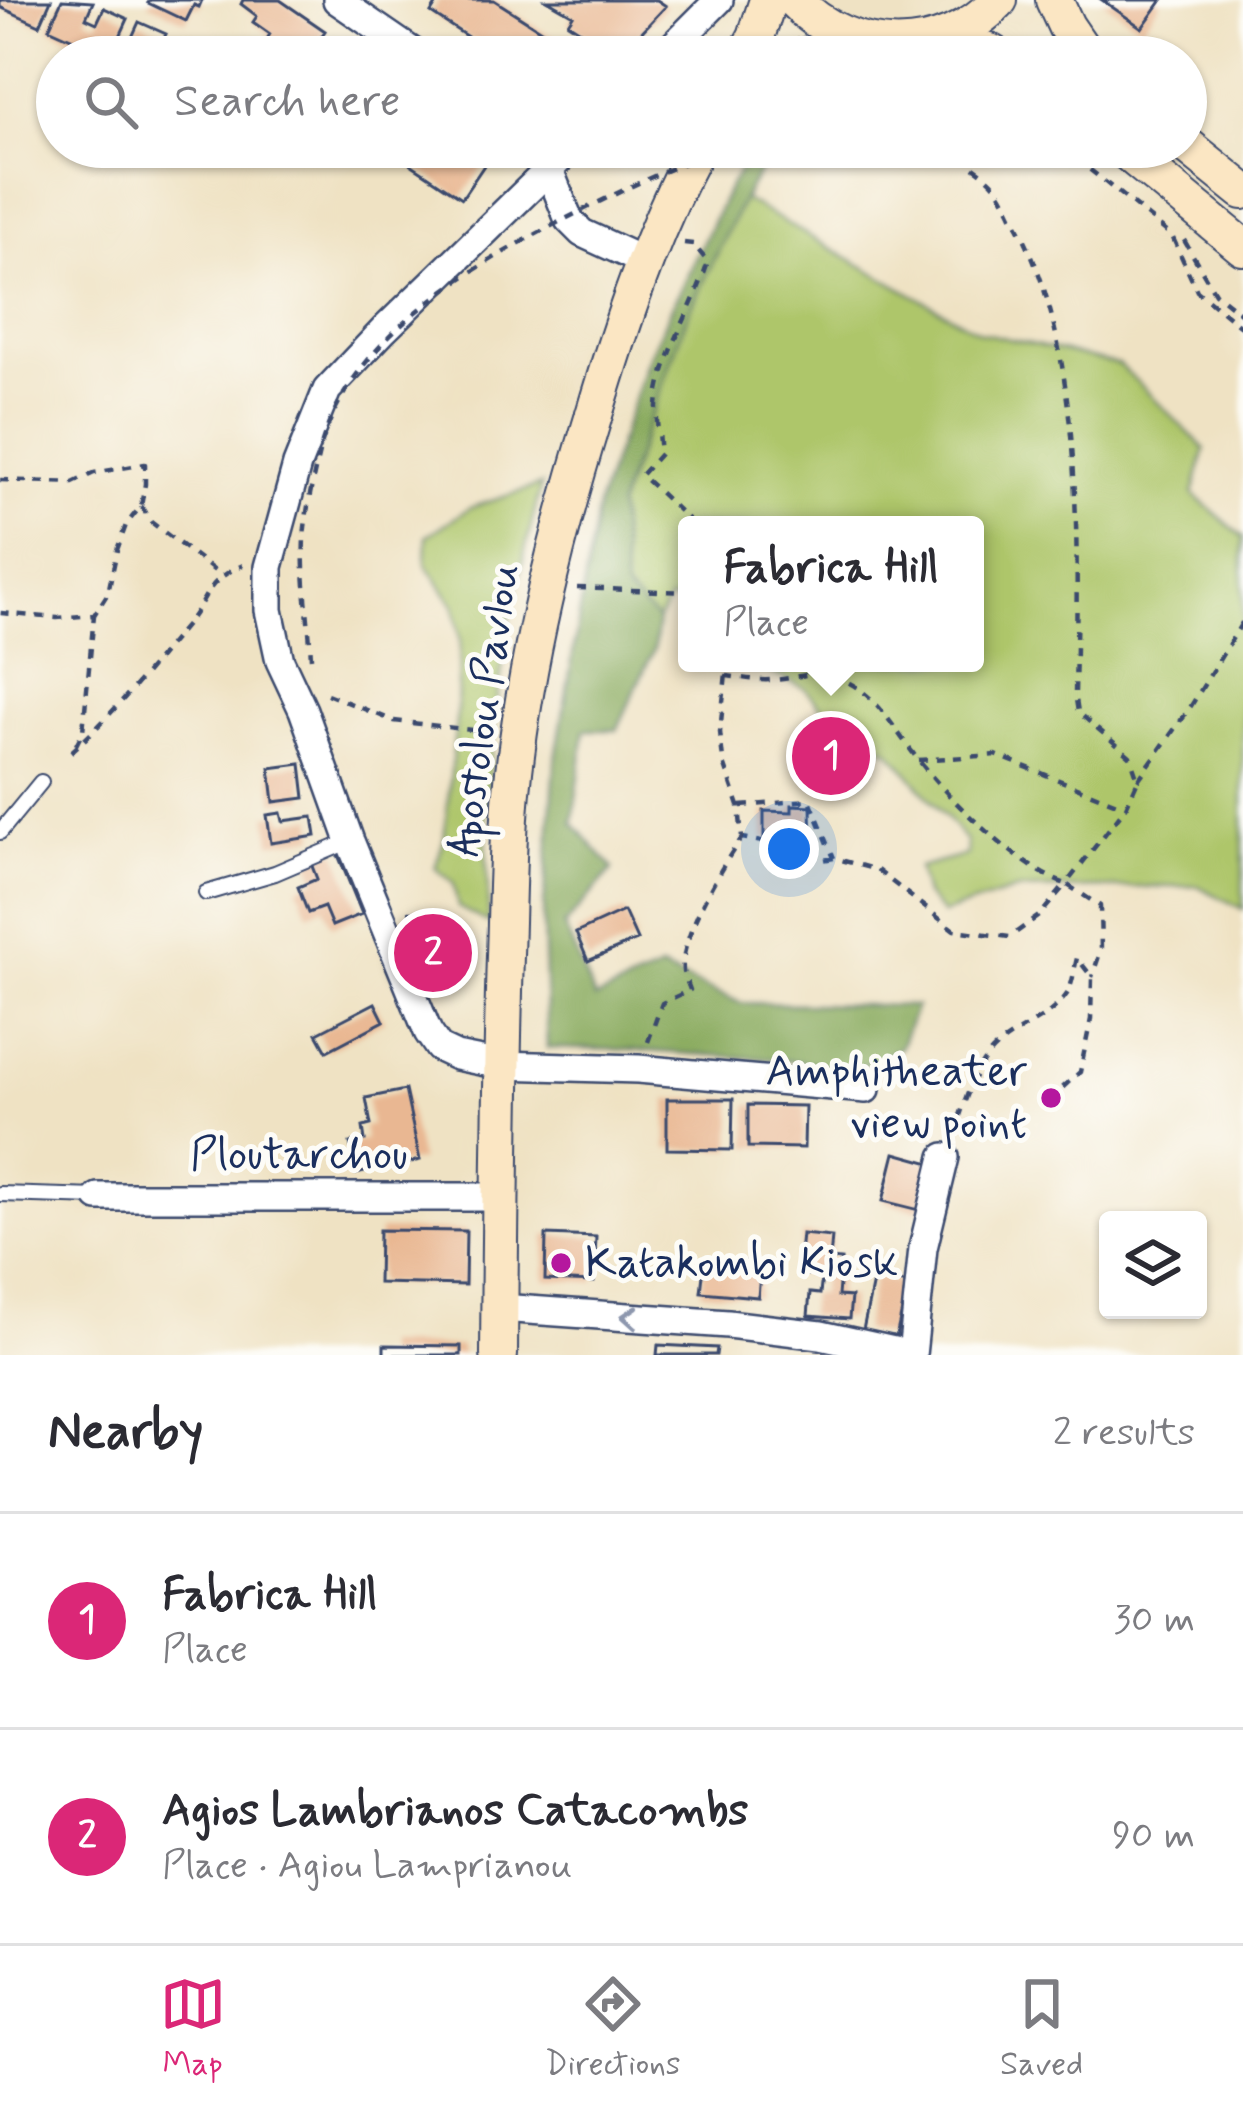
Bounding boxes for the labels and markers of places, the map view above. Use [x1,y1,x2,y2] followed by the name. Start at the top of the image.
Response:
[792,711,870,801] pin: 1
[394,908,472,998] pin: 2
[766,1043,1027,1154] place label: Amphitheater view point
[1038,1085,1064,1111] marker: Amphitheater view point
[585,1234,898,1293] place label: Katakombi Kiosk
[548,1250,574,1276] marker: Katakombi Kiosk

